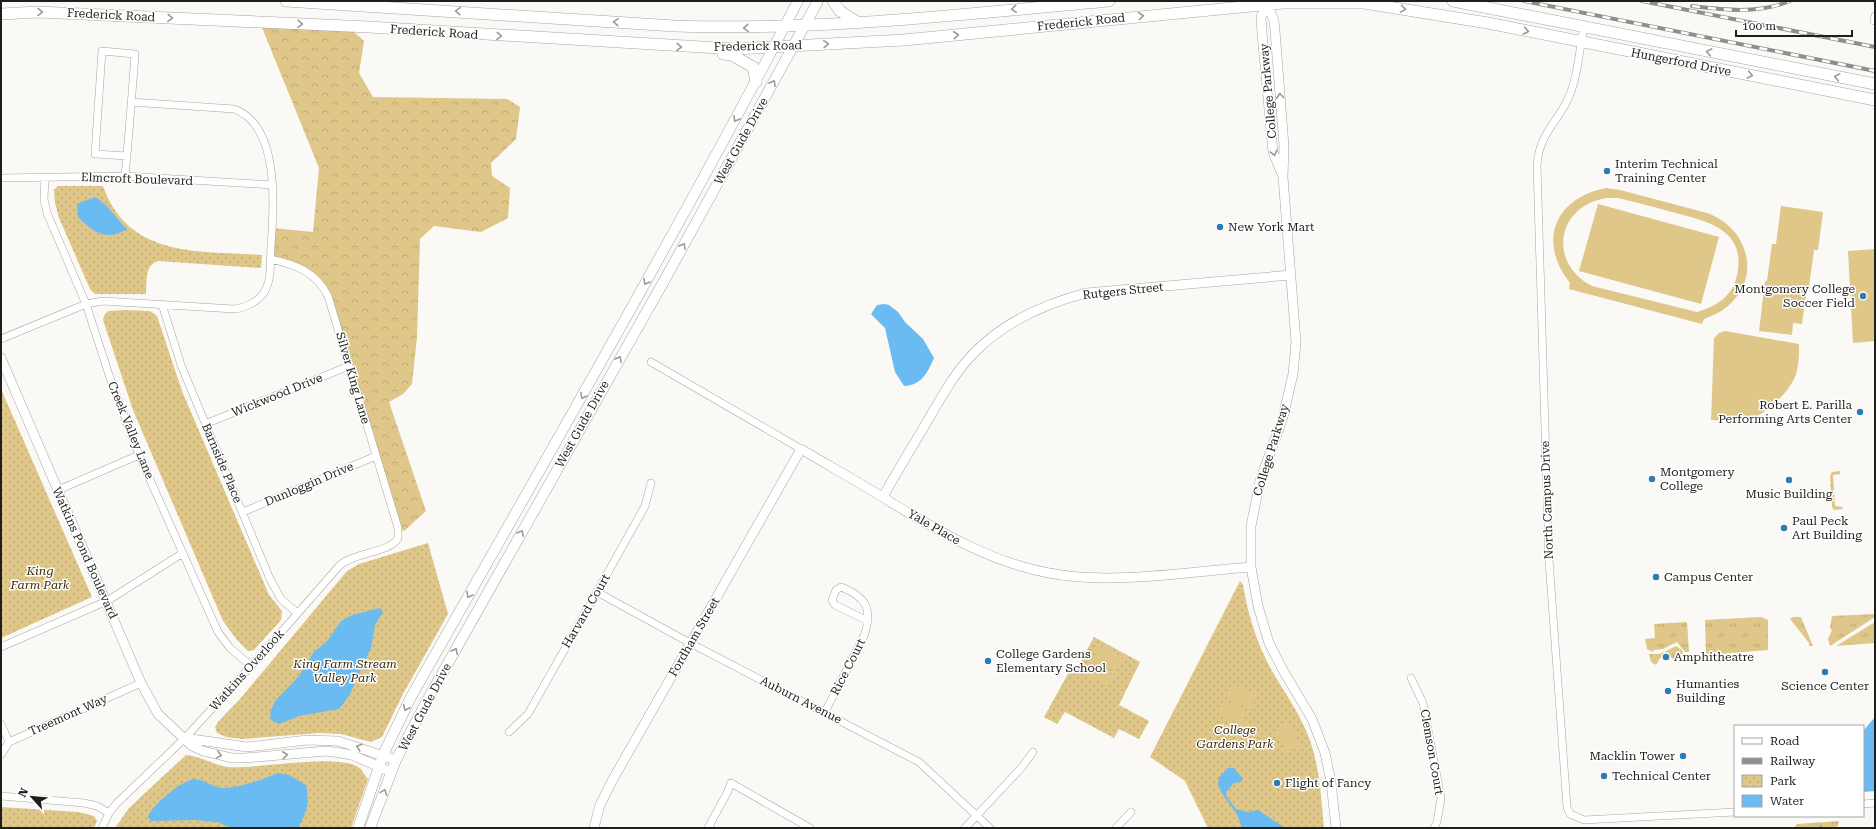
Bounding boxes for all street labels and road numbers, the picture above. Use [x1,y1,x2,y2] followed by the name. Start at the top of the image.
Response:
[66,6,156,24] street label: Frederick Road
[1036,10,1126,34] street label: Frederick Road
[389,22,479,42] street label: Frederick Road
[714,38,803,54] street label: Frederick Road
[1257,42,1279,139] street label: College Parkway
[1630,45,1733,79] street label: Hungerford Drive
[711,95,771,187] street label: West Gude Drive
[81,170,194,188] street label: Elmcroft Boulevard
[1082,280,1165,302] street label: Rutgers Street
[333,330,373,426] street label: Silver King Lane
[230,370,325,420] street label: Wickwood Drive
[552,378,612,470] street label: West Gude Drive
[105,379,157,481] street label: Creek Valley Lane
[1250,401,1292,498] street label: College Parkway
[199,421,245,505] street label: Barnside Place
[1538,440,1556,560] street label: North Campus Drive
[263,459,356,509] street label: Dunloggin Drive
[50,485,121,621] street label: Watkins Pond Boulevard
[905,506,963,548] street label: Yale Place
[559,571,613,651] street label: Harvard Court
[666,594,723,679] street label: Fordham Street
[207,626,287,713] street label: Watkins Overlook
[828,636,868,698] street label: Rice Court
[396,660,454,753] street label: West Gude Drive
[758,673,845,727] street label: Auburn Avenue
[27,691,110,739] street label: Treemont Way
[1418,708,1447,796] street label: Clemson Court

